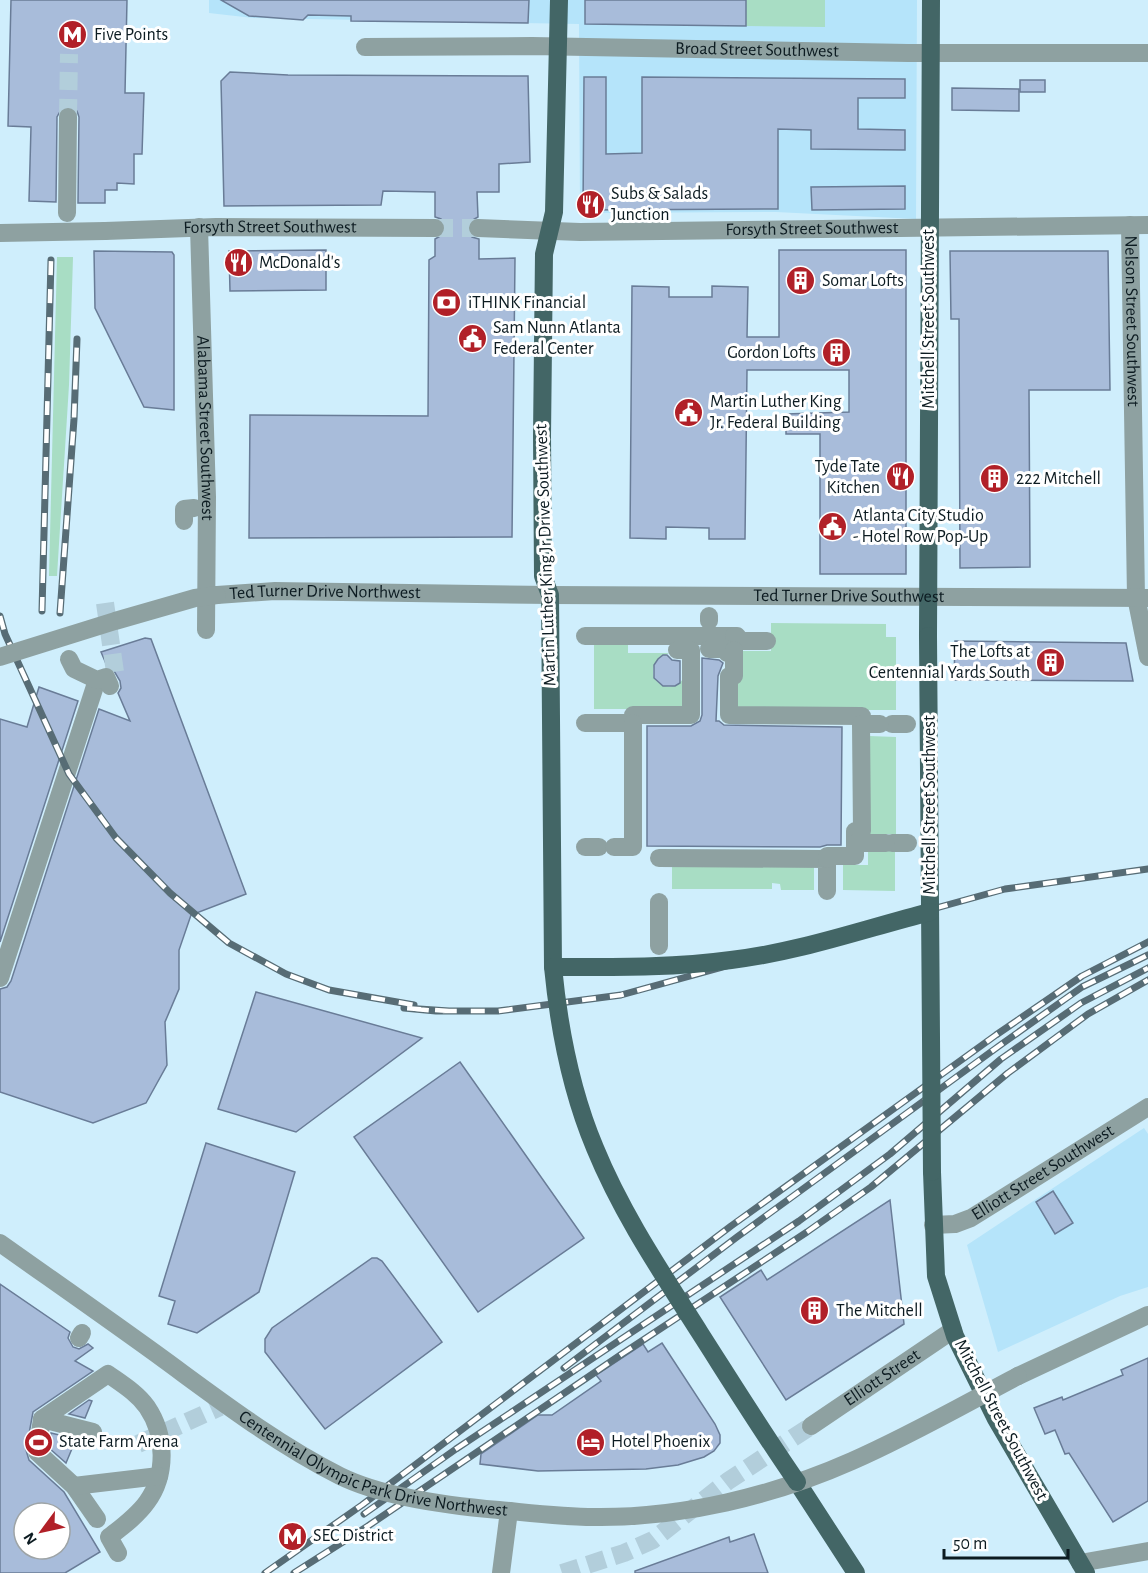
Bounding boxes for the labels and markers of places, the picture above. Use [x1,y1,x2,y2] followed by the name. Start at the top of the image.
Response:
[57,19,89,51] metro station icon: Five Points
[94,26,168,44] place label: Five Points
[611,185,708,224] place label: Subs & Salads Junction
[574,188,606,220] restaurant icon: Subs & Salads Junction
[222,247,254,279] restaurant icon: McDonald's
[259,254,341,272] place label: McDonald's
[785,265,817,297] building icon: Somar Lofts
[822,272,904,290] place label: Somar Lofts
[431,287,463,319] bank icon: iTHINK Financial
[468,294,586,312] place label: iTHINK Financial
[493,319,621,358] place label: Sam Nunn Atlanta Federal Center
[456,322,488,354] public building icon: Sam Nunn Atlanta Federal Center
[821,337,853,369] building icon: Gordon Lofts
[727,344,816,362] place label: Gordon Lofts
[710,393,842,432] place label: Martin Luther King Jr. Federal Building
[673,396,705,428] public building icon: Martin Luther King Jr. Federal Building
[815,458,880,497] place label: Tyde Tate Kitchen
[885,461,917,493] restaurant icon: Tyde Tate Kitchen
[979,463,1011,495] building icon: 222 Mitchell
[1016,470,1101,488] place label: 222 Mitchell
[853,507,988,546] place label: Atlanta City Studio - Hotel Row Pop-Up
[816,510,848,542] public building icon: Atlanta City Studio - Hotel Row Pop-Up
[869,643,1030,682] place label: The Lofts at Centennial Yards South
[1035,646,1067,678] building icon: The Lofts at Centennial Yards South
[799,1295,831,1327] building icon: The Mitchell
[836,1302,923,1320] place label: The Mitchell
[22,1426,54,1458] sports icon: State Farm Arena
[574,1426,606,1458] hotel icon: Hotel Phoenix
[59,1433,179,1451] place label: State Farm Arena
[611,1433,710,1451] place label: Hotel Phoenix
[276,1520,308,1552] metro station icon: SEC District
[313,1527,394,1545] place label: SEC District

